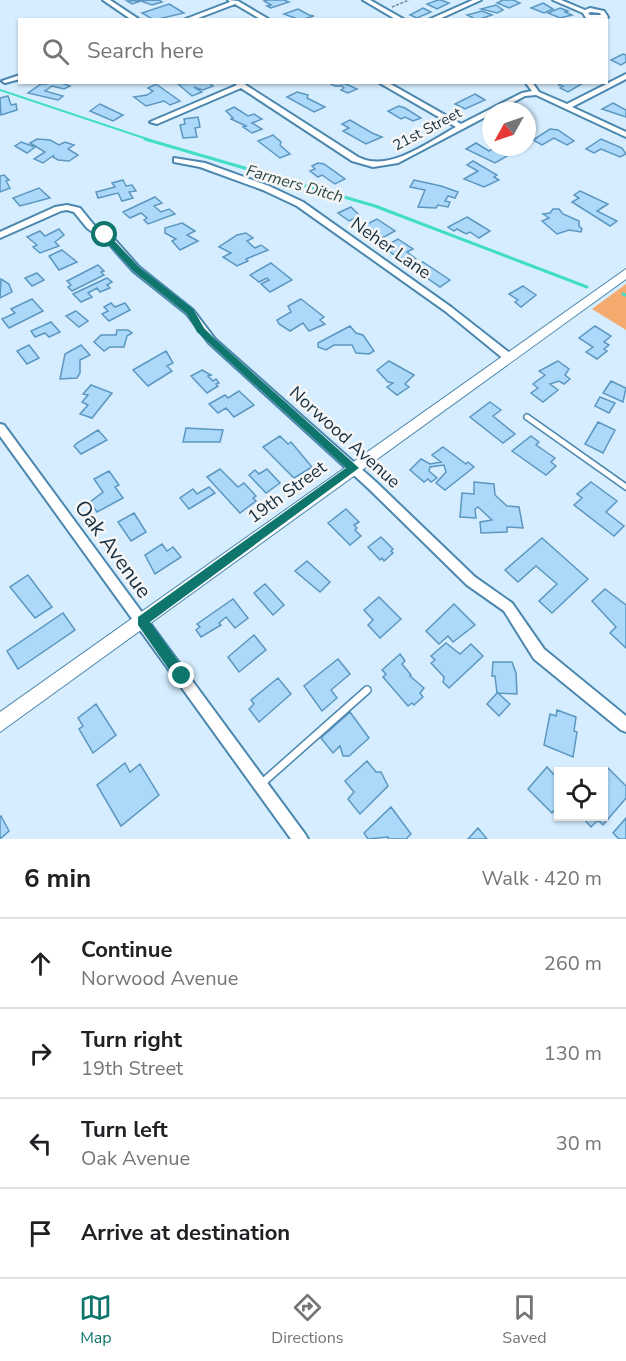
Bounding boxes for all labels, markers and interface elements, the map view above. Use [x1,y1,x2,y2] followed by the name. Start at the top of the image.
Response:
[18,18,608,84] search box
[39,35,72,68] icon: search
[87,36,204,66] text: Search here
[389,102,466,155] street label: 21st Street
[482,102,536,156] north arrow
[244,160,346,208] water label: Farmers Ditch
[346,212,436,284] street label: Neher Lane
[91,221,117,247] route start
[284,381,406,493] street label: Norwood Avenue
[243,455,332,529] street label: 19th Street
[68,494,158,604] street label: Oak Avenue
[168,662,194,688] route end
[554,767,608,821] map controls
[554,767,608,821] button: locate
[24,861,91,896] text: 6 min
[482,865,602,892] text: Walk · 420 m
[81,935,172,965] text: Continue
[24,947,57,980] icon: ahead
[544,950,602,977] text: 260 m
[81,965,238,992] text: Norwood Avenue
[81,1025,182,1055] text: Turn right
[24,1037,57,1070] icon: right
[544,1040,602,1067] text: 130 m
[81,1055,183,1082] text: 19th Street
[81,1115,168,1145] text: Turn left
[24,1127,57,1160] icon: left
[556,1130,602,1157] text: 30 m
[81,1145,190,1172] text: Oak Avenue
[24,1217,57,1250] icon: arrive
[81,1218,290,1248] text: Arrive at destination
[79,1291,112,1349] tab: Map
[271,1291,343,1349] tab: Directions
[502,1291,547,1349] tab: Saved

